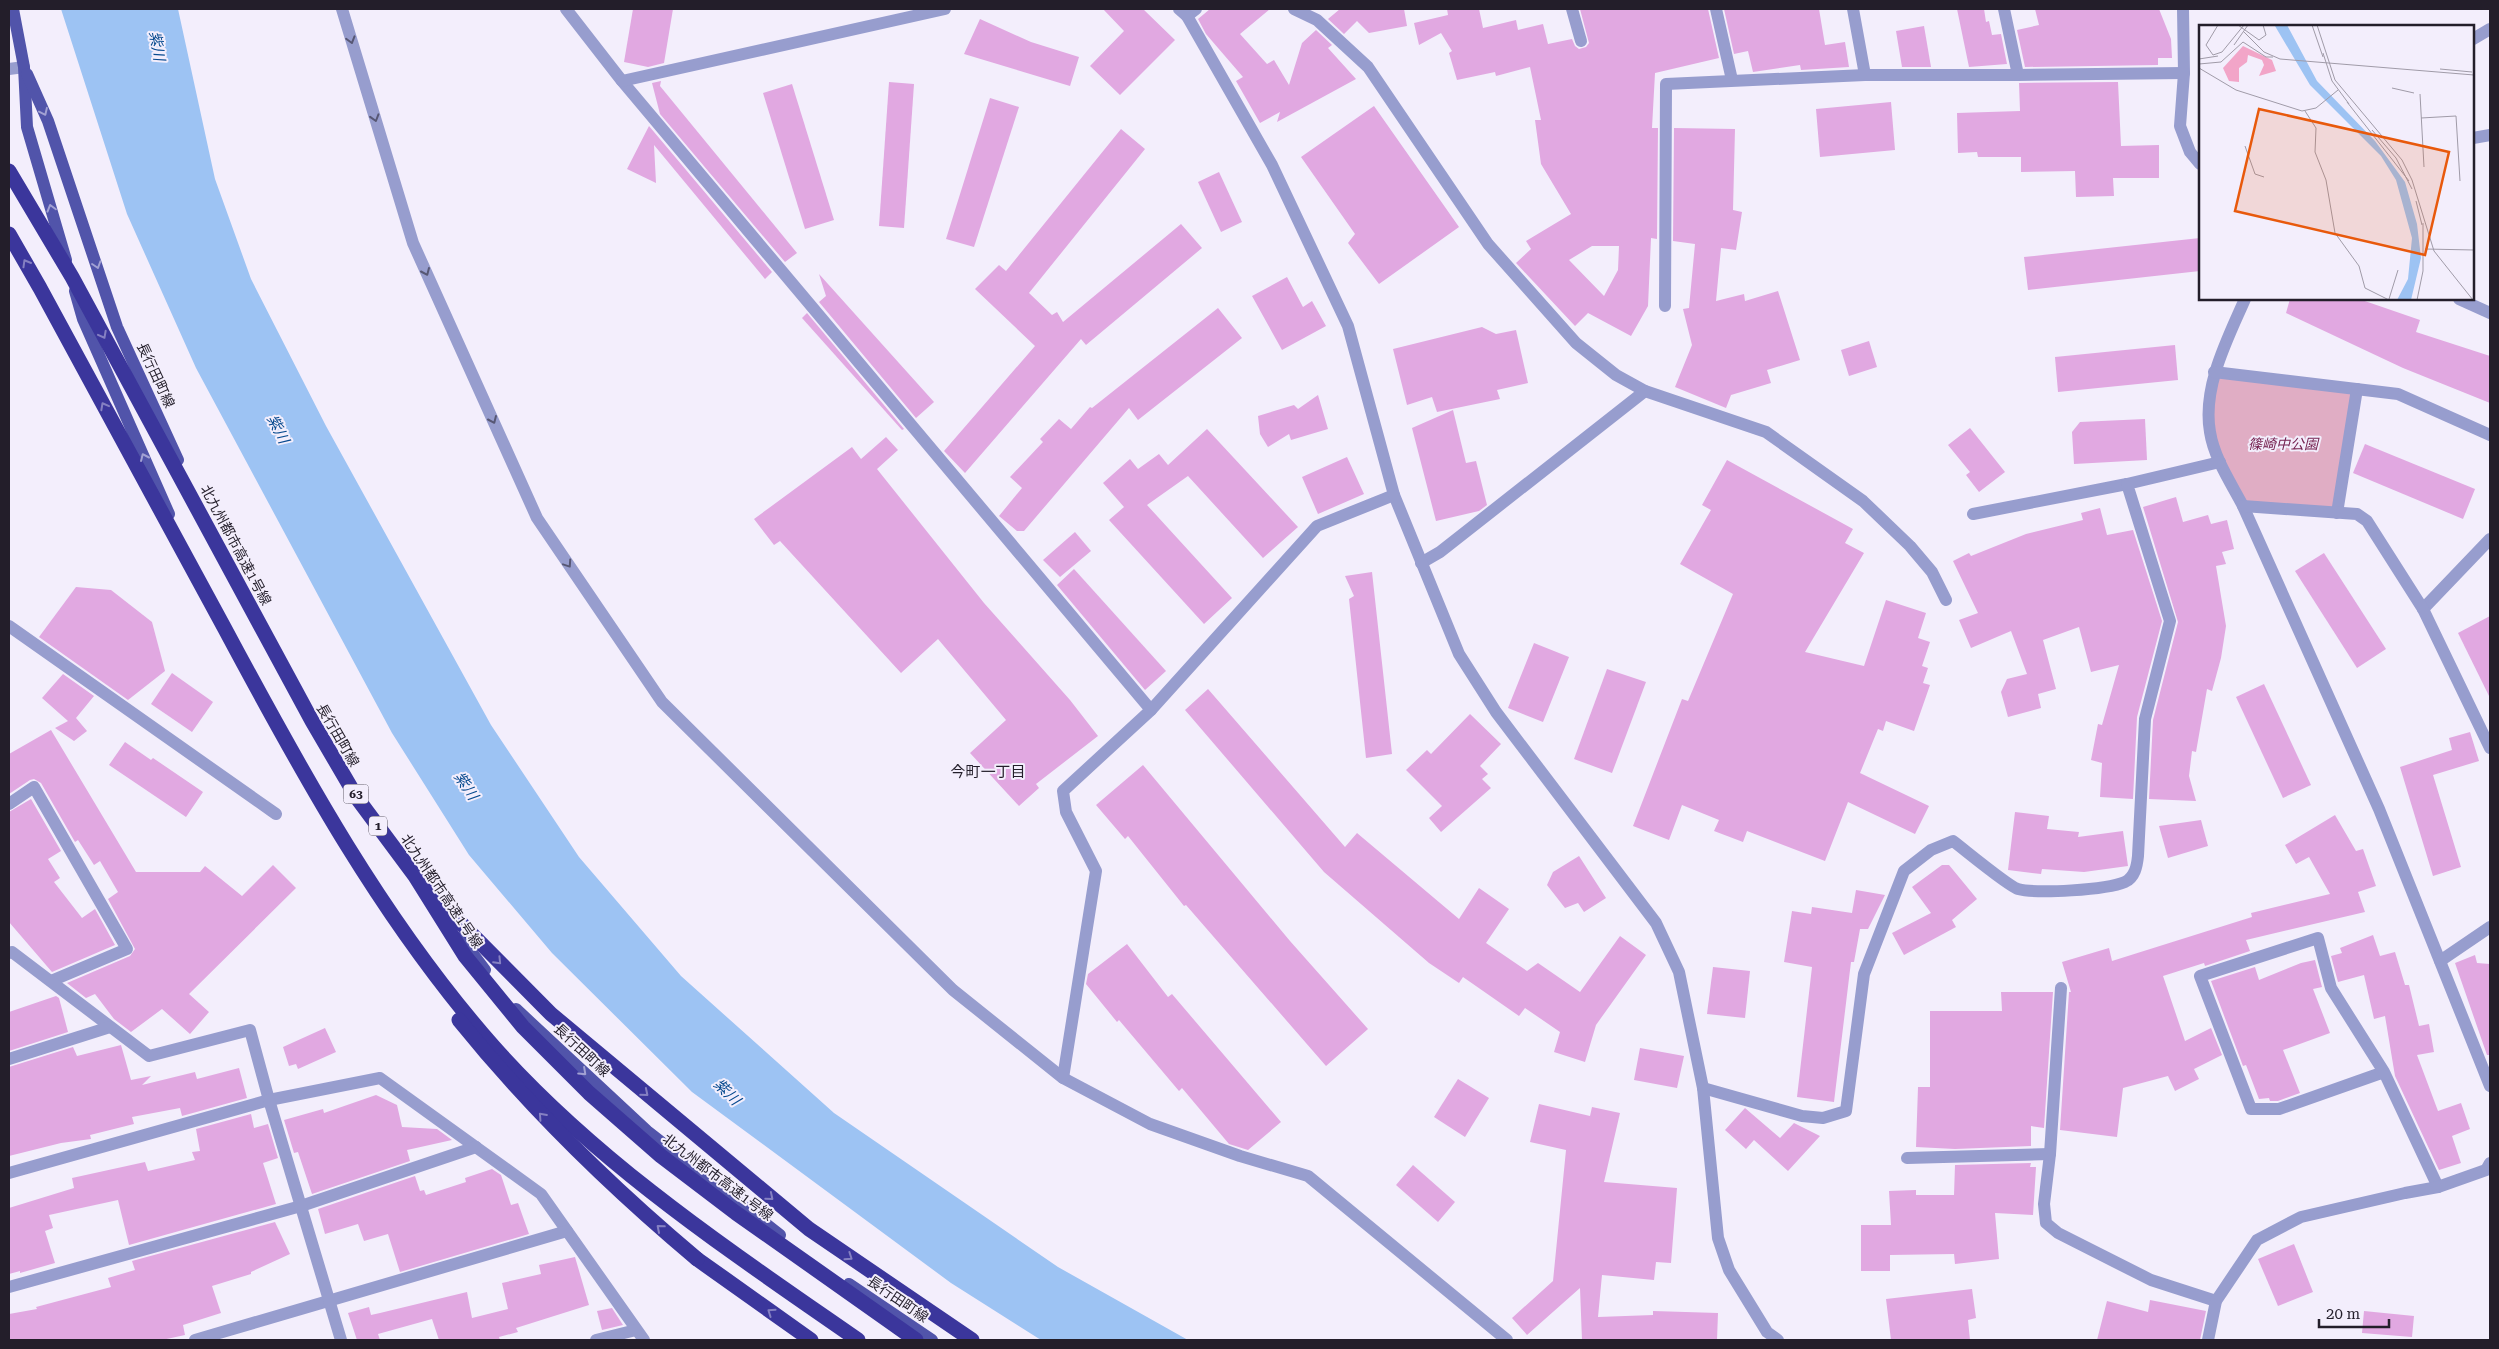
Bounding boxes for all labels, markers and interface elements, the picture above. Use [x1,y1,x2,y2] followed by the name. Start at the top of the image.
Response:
[2199,25,2474,300] inset map
[146,30,169,64] water label: 紫川
[346,36,356,44] one-way arrow
[37,107,48,116] one-way arrow
[369,113,379,122] one-way arrow
[46,204,56,212] one-way arrow
[22,259,32,268] one-way arrow
[91,261,101,269] one-way arrow
[420,267,431,276] one-way arrow
[97,329,107,338] one-way arrow
[134,340,178,410] street label: 長行田町線
[100,402,110,411] one-way arrow
[263,412,294,448] water label: 紫川
[487,415,498,424] one-way arrow
[2248,436,2320,452] park label: 篠崎中公園
[140,453,151,462] one-way arrow
[198,482,274,608] street label: 北九州都市高速1号線
[562,558,572,567] one-way arrow
[314,701,362,769] street label: 長行田町線
[950,763,1026,781] district label: 今町一丁目
[450,769,483,805] water label: 紫川
[344,784,368,804] road number: 63
[369,816,387,836] road number: 1
[398,831,486,951] street label: 北九州都市高速1号線
[492,955,501,964] one-way arrow
[551,1020,613,1080] street label: 長行田町線
[577,1066,586,1075] one-way arrow
[710,1075,745,1110] water label: 紫川
[639,1087,648,1096] one-way arrow
[539,1112,548,1121] one-way arrow
[660,1130,776,1224] street label: 北九州都市高速1号線
[764,1191,773,1200] one-way arrow
[656,1224,665,1233] one-way arrow
[844,1251,853,1260] one-way arrow
[865,1273,931,1325] street label: 長行田町線
[2319,1296,2389,1328] scale bar
[2326,1305,2361,1323] text: 20 m
[768,1309,777,1318] one-way arrow

